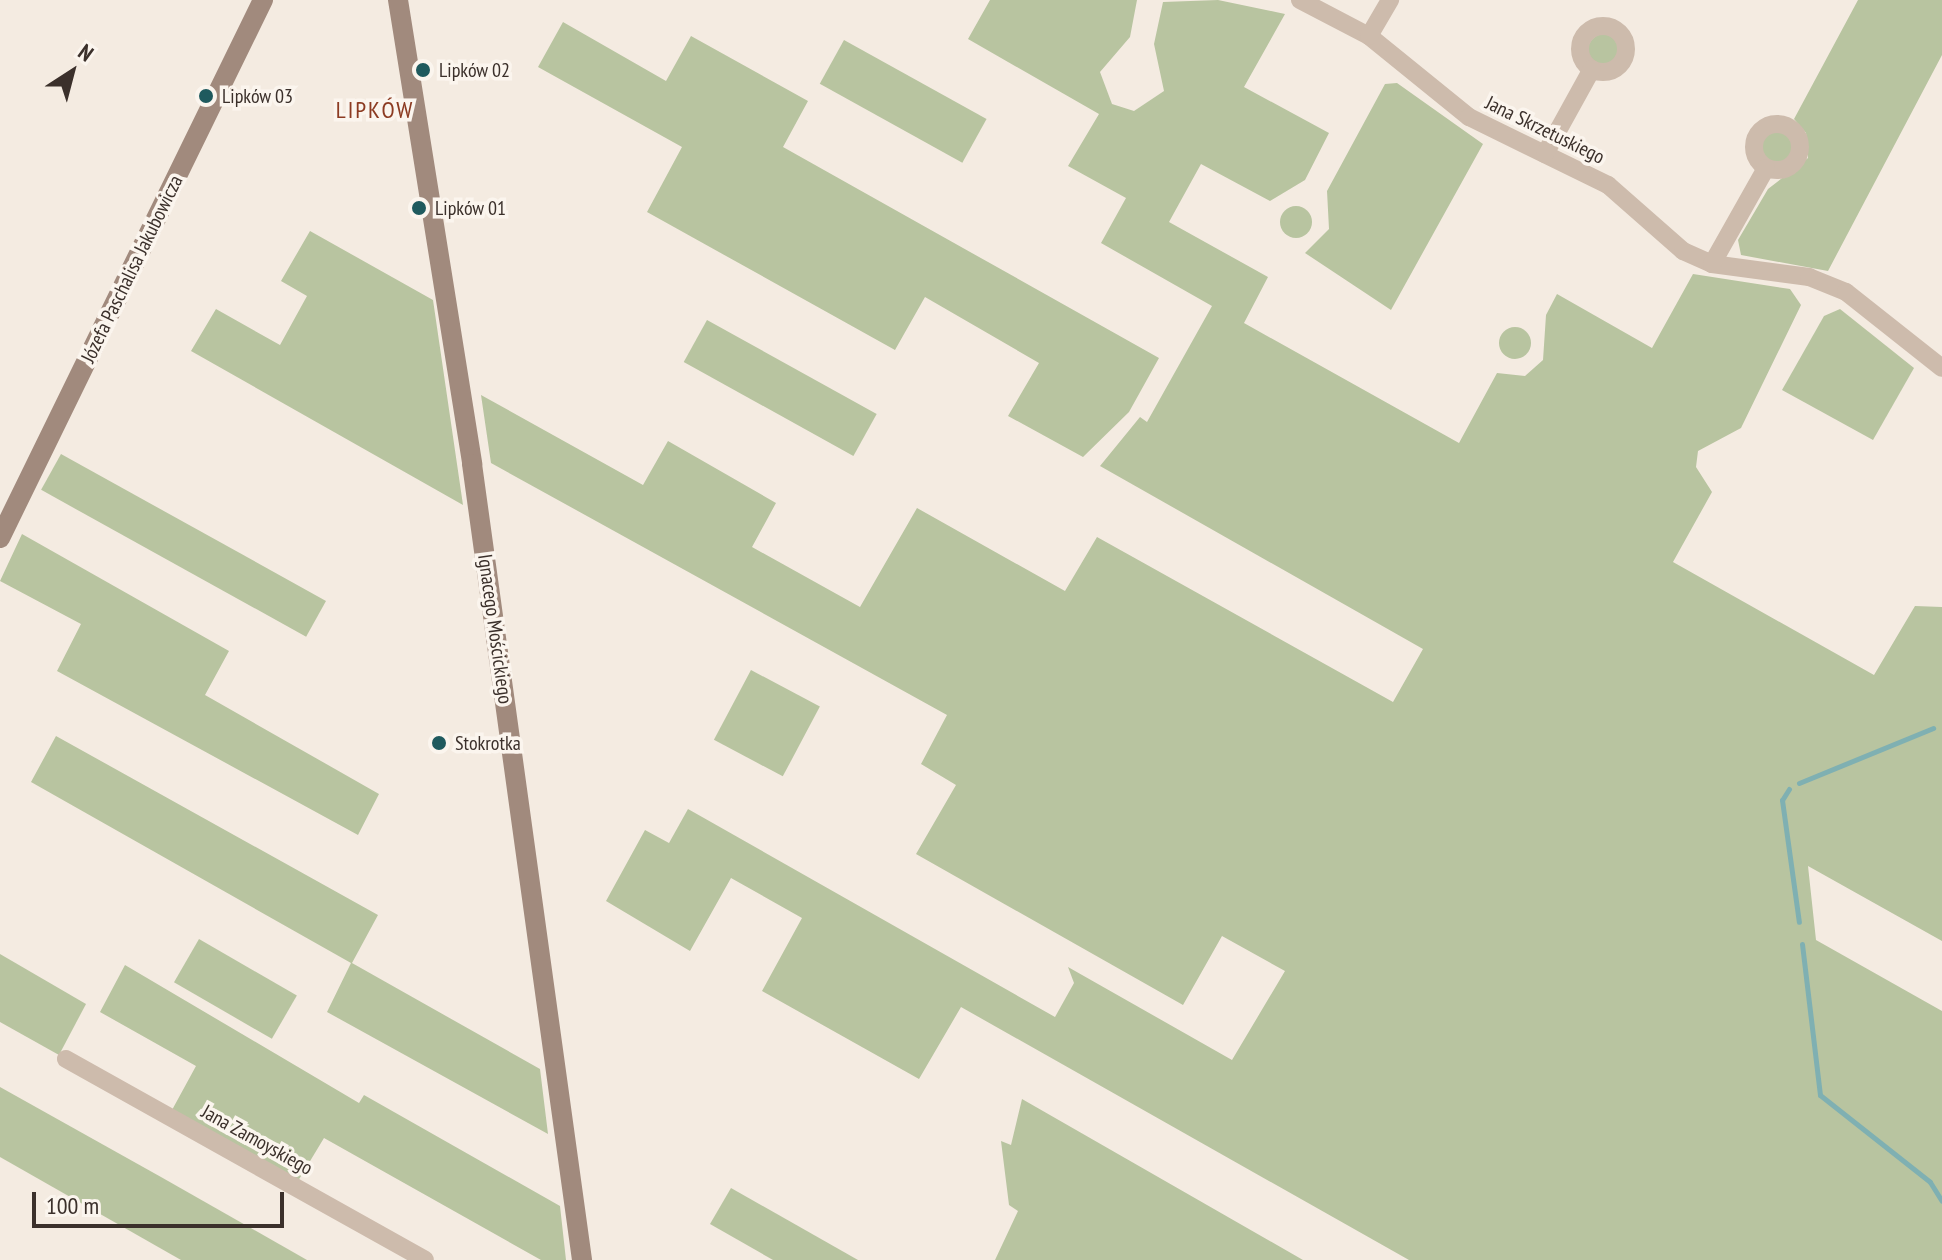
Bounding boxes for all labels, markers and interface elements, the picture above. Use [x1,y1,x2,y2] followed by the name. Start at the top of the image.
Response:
[32,32,112,112] north arrow
[73,38,99,67] text: N
[439,58,510,82] place label: Lipków 02
[414,61,432,79] marker: Lipków 02
[222,84,293,108] place label: Lipków 03
[197,87,215,105] marker: Lipków 03
[1482,91,1608,169] street label: Jana Skrzetuskiego
[336,96,414,124] district label: LIPKÓW
[76,171,188,367] street label: Józefa Paschalisa Jakubowicza
[435,196,506,220] place label: Lipków 01
[410,199,428,217] marker: Lipków 01
[473,553,517,705] street label: Ignacego Mościckiego
[455,731,521,755] place label: Stokrotka
[430,734,448,752] marker: Stokrotka
[197,1100,317,1180] street label: Jana Zamoyskiego
[36,1176,288,1226] scale bar
[46,1190,99,1221] text: 100 m

